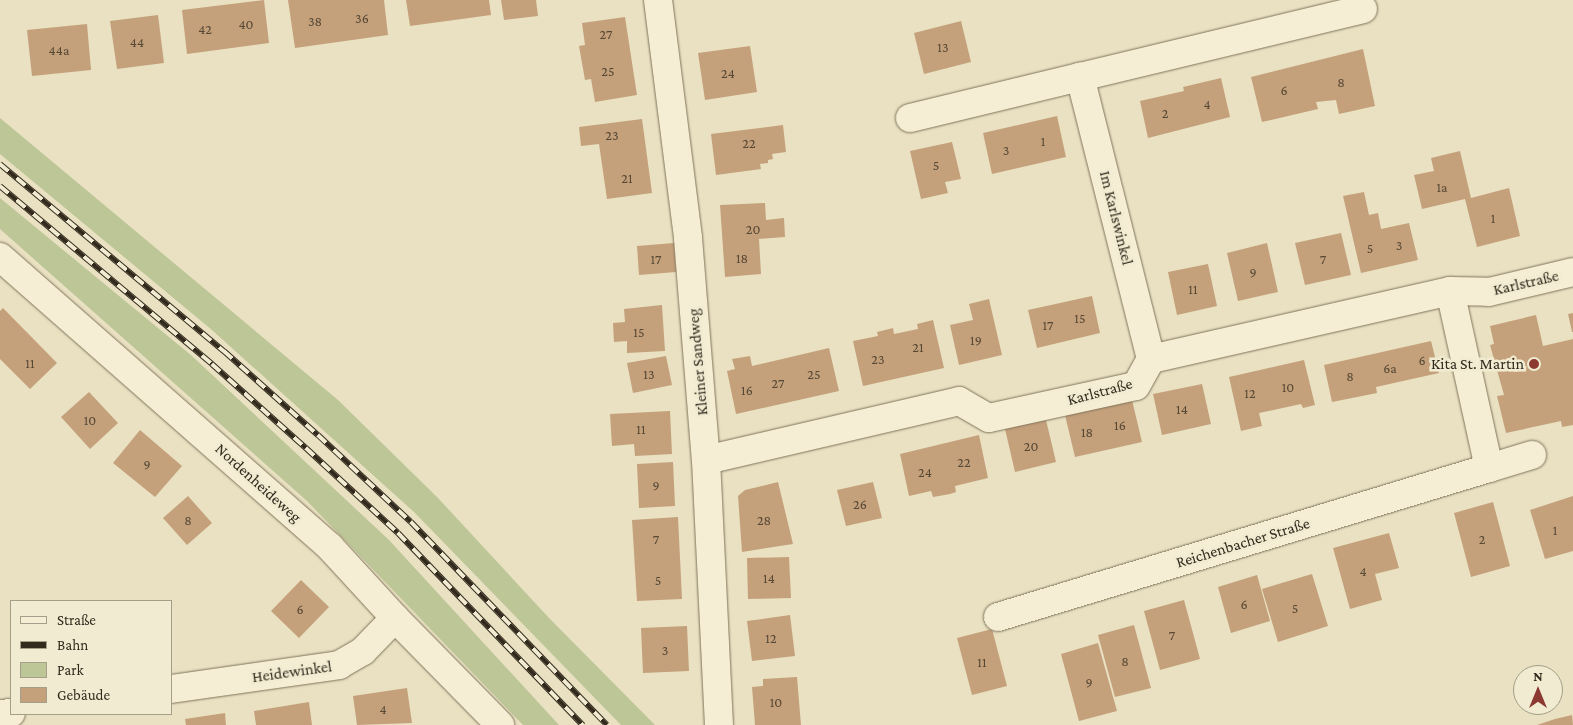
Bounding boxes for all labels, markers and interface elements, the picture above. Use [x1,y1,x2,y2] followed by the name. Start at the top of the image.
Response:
[355,10,369,26] house number: 36
[308,13,322,29] house number: 38
[238,16,254,32] house number: 40
[198,21,212,37] house number: 42
[600,26,612,42] house number: 27
[130,34,144,50] house number: 44
[937,39,949,55] house number: 13
[49,42,69,58] house number: 44a
[601,63,615,79] house number: 25
[721,65,735,81] house number: 24
[1337,74,1345,90] house number: 8
[1280,82,1288,98] house number: 6
[1203,96,1211,112] house number: 4
[1162,105,1168,121] house number: 2
[605,127,619,143] house number: 23
[1041,133,1045,149] house number: 1
[742,135,756,151] house number: 22
[1003,142,1009,158] house number: 3
[933,157,939,173] house number: 5
[1095,169,1137,267] street label: Im Karlswinkel
[621,170,633,186] house number: 21
[1436,179,1448,195] house number: 1a
[1491,210,1495,226] house number: 1
[746,221,760,237] house number: 20
[1396,237,1402,253] house number: 3
[1367,240,1373,256] house number: 5
[736,250,748,266] house number: 18
[650,251,662,267] house number: 17
[1320,251,1326,267] house number: 7
[1249,264,1257,280] house number: 9
[1491,266,1561,300] street label: Karlstraße
[1188,281,1198,297] house number: 11
[684,308,712,416] street label: Kleiner Sandweg
[1074,310,1086,326] house number: 15
[1042,317,1054,333] house number: 17
[633,324,645,340] house number: 15
[970,332,982,348] house number: 19
[912,339,924,355] house number: 21
[871,351,885,367] house number: 23
[1418,352,1426,368] house number: 6
[1431,354,1524,374] place label: Kita St. Martin
[25,355,35,371] house number: 11
[1528,358,1540,370] marker: Kita St. Martin
[1383,360,1397,376] house number: 6a
[643,366,655,382] house number: 13
[807,366,821,382] house number: 25
[1346,368,1354,384] house number: 8
[1065,374,1135,410] street label: Karlstraße
[772,375,784,391] house number: 27
[1282,379,1294,395] house number: 10
[741,382,753,398] house number: 16
[1244,385,1256,401] house number: 12
[1176,401,1188,417] house number: 14
[84,412,96,428] house number: 10
[1114,417,1126,433] house number: 16
[636,421,646,437] house number: 11
[1081,424,1093,440] house number: 18
[1024,438,1038,454] house number: 20
[211,439,305,527] street label: Nordenheideweg
[957,454,971,470] house number: 22
[143,456,151,472] house number: 9
[918,464,932,480] house number: 24
[652,477,660,493] house number: 9
[853,496,867,512] house number: 26
[184,512,192,528] house number: 8
[757,512,771,528] house number: 28
[1174,514,1312,572] street label: Reichenbacher Straße
[1553,522,1557,538] house number: 1
[653,531,659,547] house number: 7
[1479,531,1485,547] house number: 2
[1359,563,1367,579] house number: 4
[763,570,775,586] house number: 14
[655,572,661,588] house number: 5
[1240,596,1248,612] house number: 6
[10,600,172,715] legend
[1292,600,1298,616] house number: 5
[296,601,304,617] house number: 6
[57,612,96,628] text: Straße
[1169,627,1175,643] house number: 7
[765,630,777,646] house number: 12
[57,637,88,653] text: Bahn
[662,642,668,658] house number: 3
[1121,653,1129,669] house number: 8
[977,654,987,670] house number: 11
[251,657,333,687] street label: Heidewinkel
[57,662,84,678] text: Park
[1513,665,1563,715] north arrow
[1533,668,1543,684] text: N
[1085,674,1093,690] house number: 9
[57,687,110,703] text: Gebäude
[770,694,782,710] house number: 10
[379,701,387,717] house number: 4

